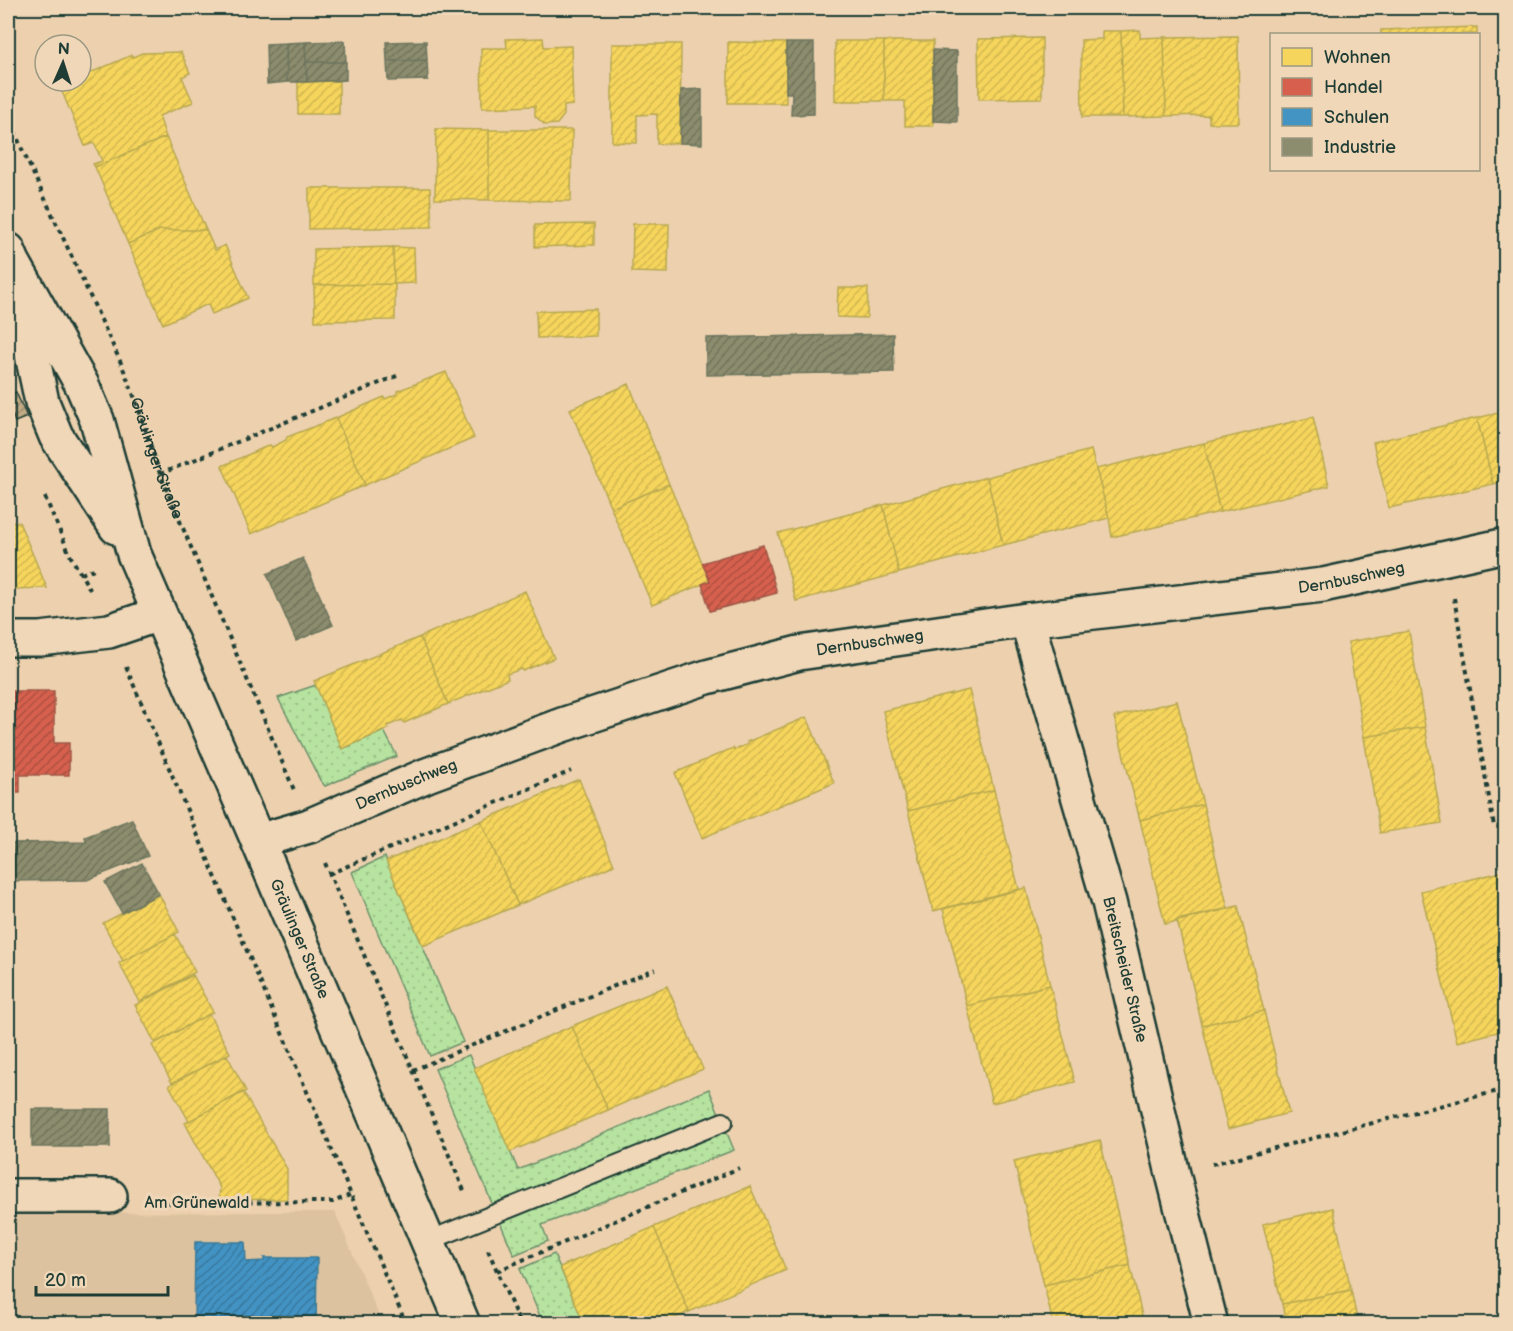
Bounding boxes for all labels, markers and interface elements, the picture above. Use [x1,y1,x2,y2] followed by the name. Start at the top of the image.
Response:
[33,33,93,93] north arrow
[1270,33,1480,171] legend
[57,40,70,59] text: N
[1324,47,1391,68] text: Wohnen
[1324,77,1383,98] text: Handel
[1324,107,1389,128] text: Schulen
[1324,137,1396,158] text: Industrie
[126,395,188,522] street label: Gräulinger Straße
[1297,558,1406,597] street label: Dernbuschweg
[815,626,925,660] street label: Dernbuschweg
[353,755,460,814] street label: Dernbuschweg
[266,876,333,1002] street label: Gräulinger Straße
[1099,895,1151,1045] street label: Breitscheider Straße
[145,1194,249,1213] street label: Am Grünewald
[36,1259,168,1297] scale bar
[45,1270,86,1291] text: 20 m

